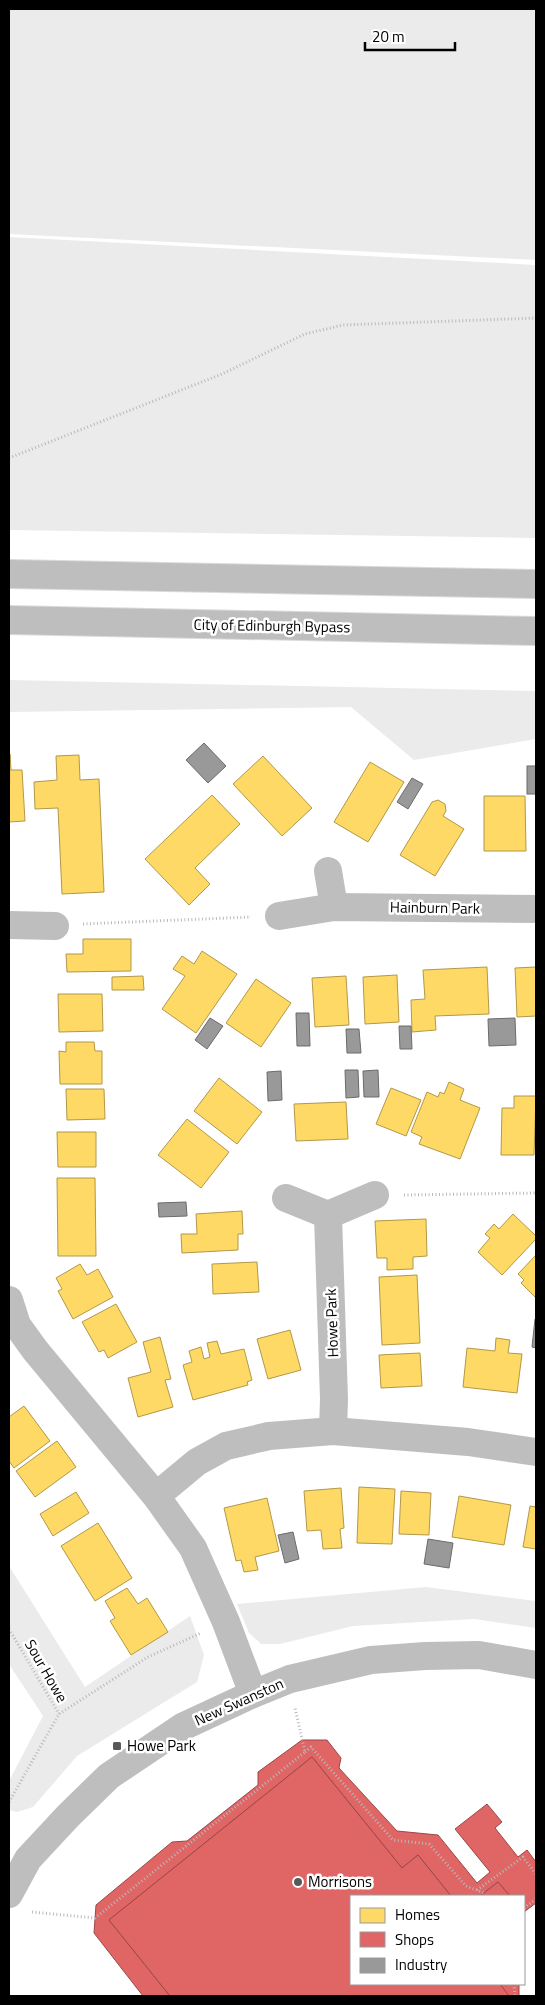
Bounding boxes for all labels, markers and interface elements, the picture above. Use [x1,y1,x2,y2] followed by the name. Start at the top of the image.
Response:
[365,20,455,52] scale bar
[372,25,405,48] text: 20 m
[193,613,351,638] street label: City of Edinburgh Bypass
[390,895,480,920] street label: Hainburn Park
[319,1288,344,1358] street label: Howe Park
[19,1635,74,1707] street label: Sour Howe
[191,1672,287,1731] street label: New Swanston
[127,1734,196,1757] place label: Howe Park
[111,1740,123,1752] marker: Howe Park
[308,1870,372,1893] place label: Morrisons
[292,1876,304,1888] marker: Morrisons
[350,1895,525,1985] legend
[395,1903,440,1926] text: Homes
[395,1928,434,1951] text: Shops
[395,1953,447,1976] text: Industry

